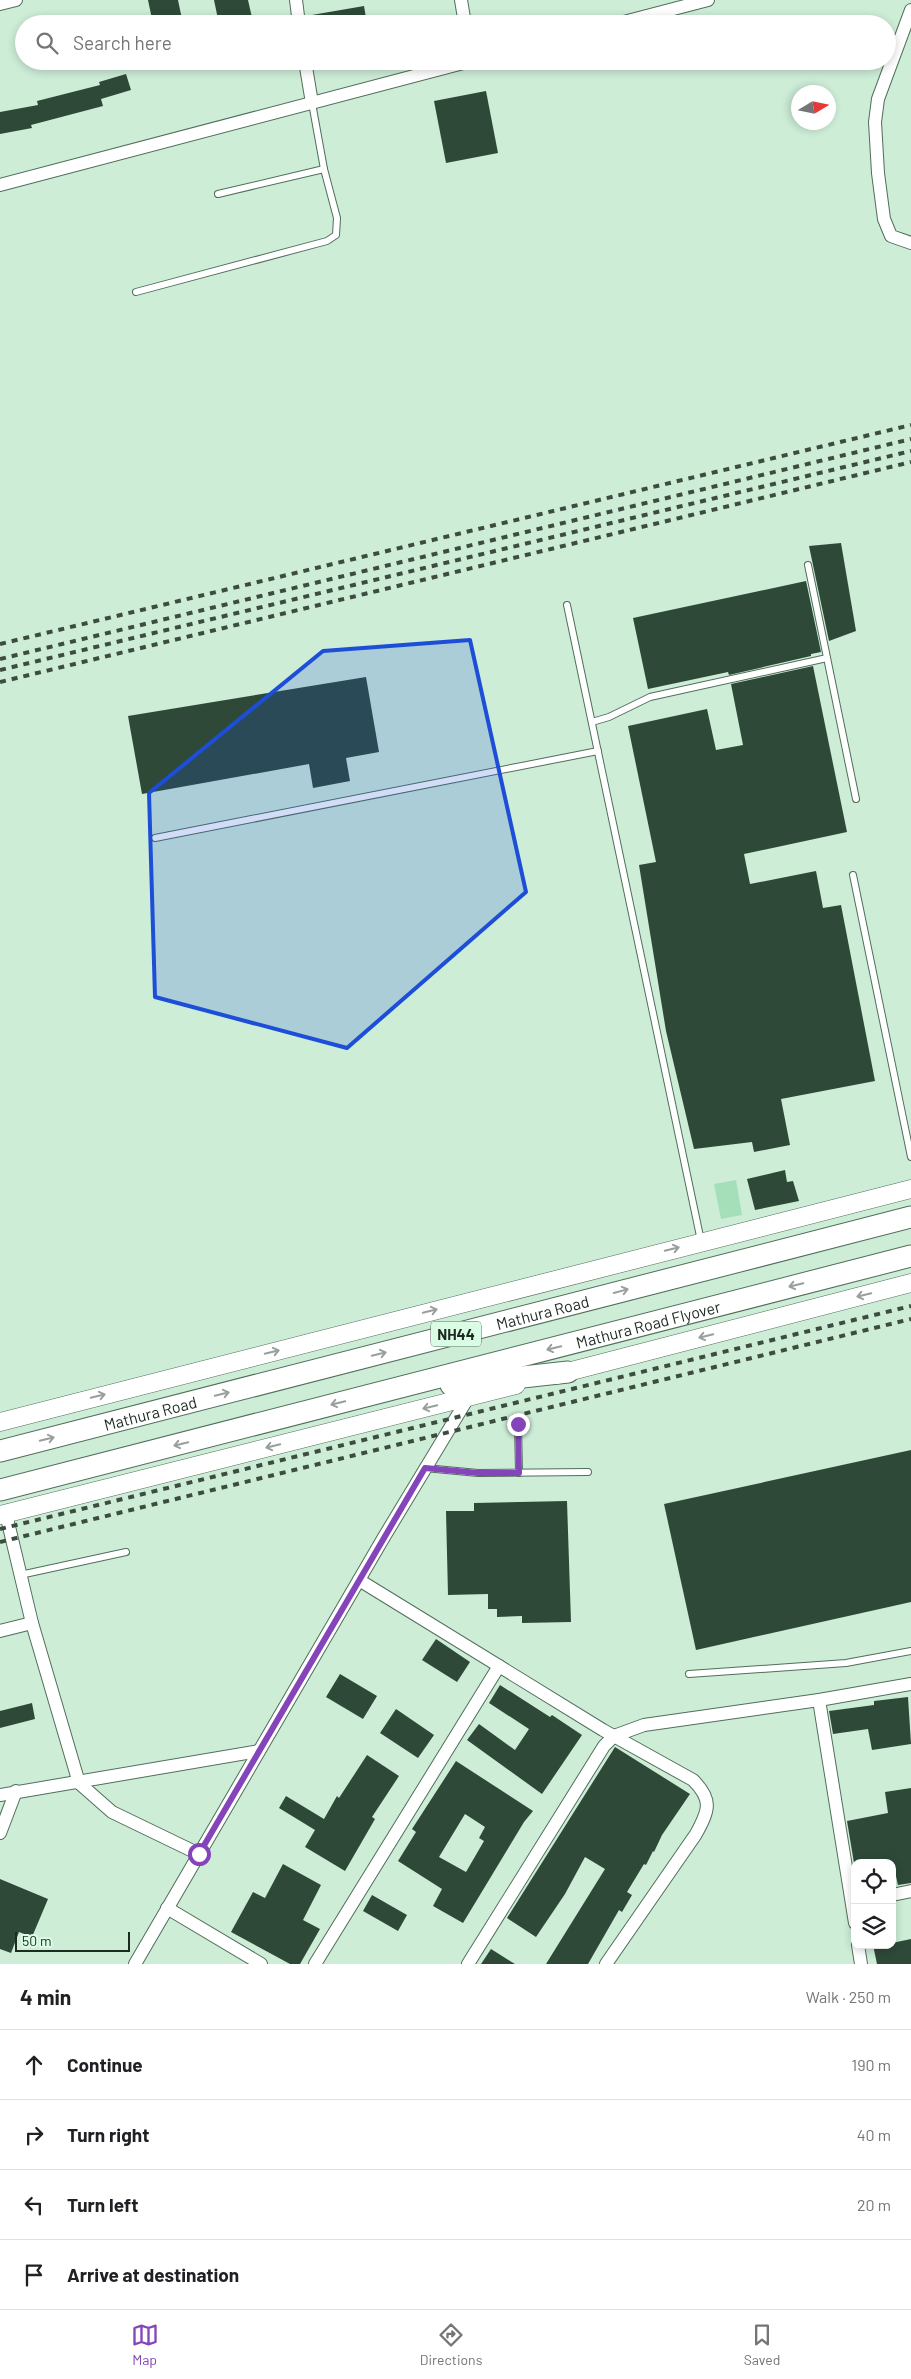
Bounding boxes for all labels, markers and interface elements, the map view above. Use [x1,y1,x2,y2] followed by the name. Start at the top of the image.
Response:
[15,15,896,70] search box
[33,29,61,57] icon: search
[73,31,172,54] text: Search here
[791,85,836,130] north arrow
[663,1244,679,1253] one-way arrow
[788,1281,804,1290] one-way arrow
[613,1286,629,1296] one-way arrow
[494,1291,591,1333] street label: Mathura Road
[856,1291,872,1301] one-way arrow
[574,1296,722,1351] street label: Mathura Road Flyover
[421,1306,437,1315] one-way arrow
[431,1322,481,1346] road number: NH44
[699,1332,715,1341] one-way arrow
[546,1343,562,1353] one-way arrow
[264,1346,280,1356] one-way arrow
[370,1349,386,1358] one-way arrow
[213,1389,229,1398] one-way arrow
[90,1391,106,1401] one-way arrow
[102,1391,199,1433] street label: Mathura Road
[331,1399,347,1408] one-way arrow
[423,1403,439,1412] one-way arrow
[507,1413,530,1436] route end
[39,1434,55,1443] one-way arrow
[173,1439,189,1449] one-way arrow
[265,1442,281,1452] one-way arrow
[188,1843,211,1866] route start
[851,1859,896,1949] map controls
[851,1859,896,1904] button: locate
[851,1904,896,1949] button: layers
[15,1929,130,1952] scale bar
[22,1932,51,1949] text: 50 m
[20,1984,71,2009] text: 4 min
[806,1987,891,2006] text: Walk · 250 m
[20,2051,48,2079] icon: ahead
[67,2053,143,2076] text: Continue
[852,2055,891,2074] text: 190 m
[20,2121,48,2149] icon: right
[67,2123,149,2146] text: Turn right
[857,2125,891,2144] text: 40 m
[20,2191,48,2219] icon: left
[67,2193,138,2216] text: Turn left
[857,2195,891,2214] text: 20 m
[20,2261,48,2289] icon: arrive
[67,2263,239,2286] text: Arrive at destination
[131,2321,159,2368] tab: Map
[420,2321,482,2368] tab: Directions
[744,2321,780,2368] tab: Saved

